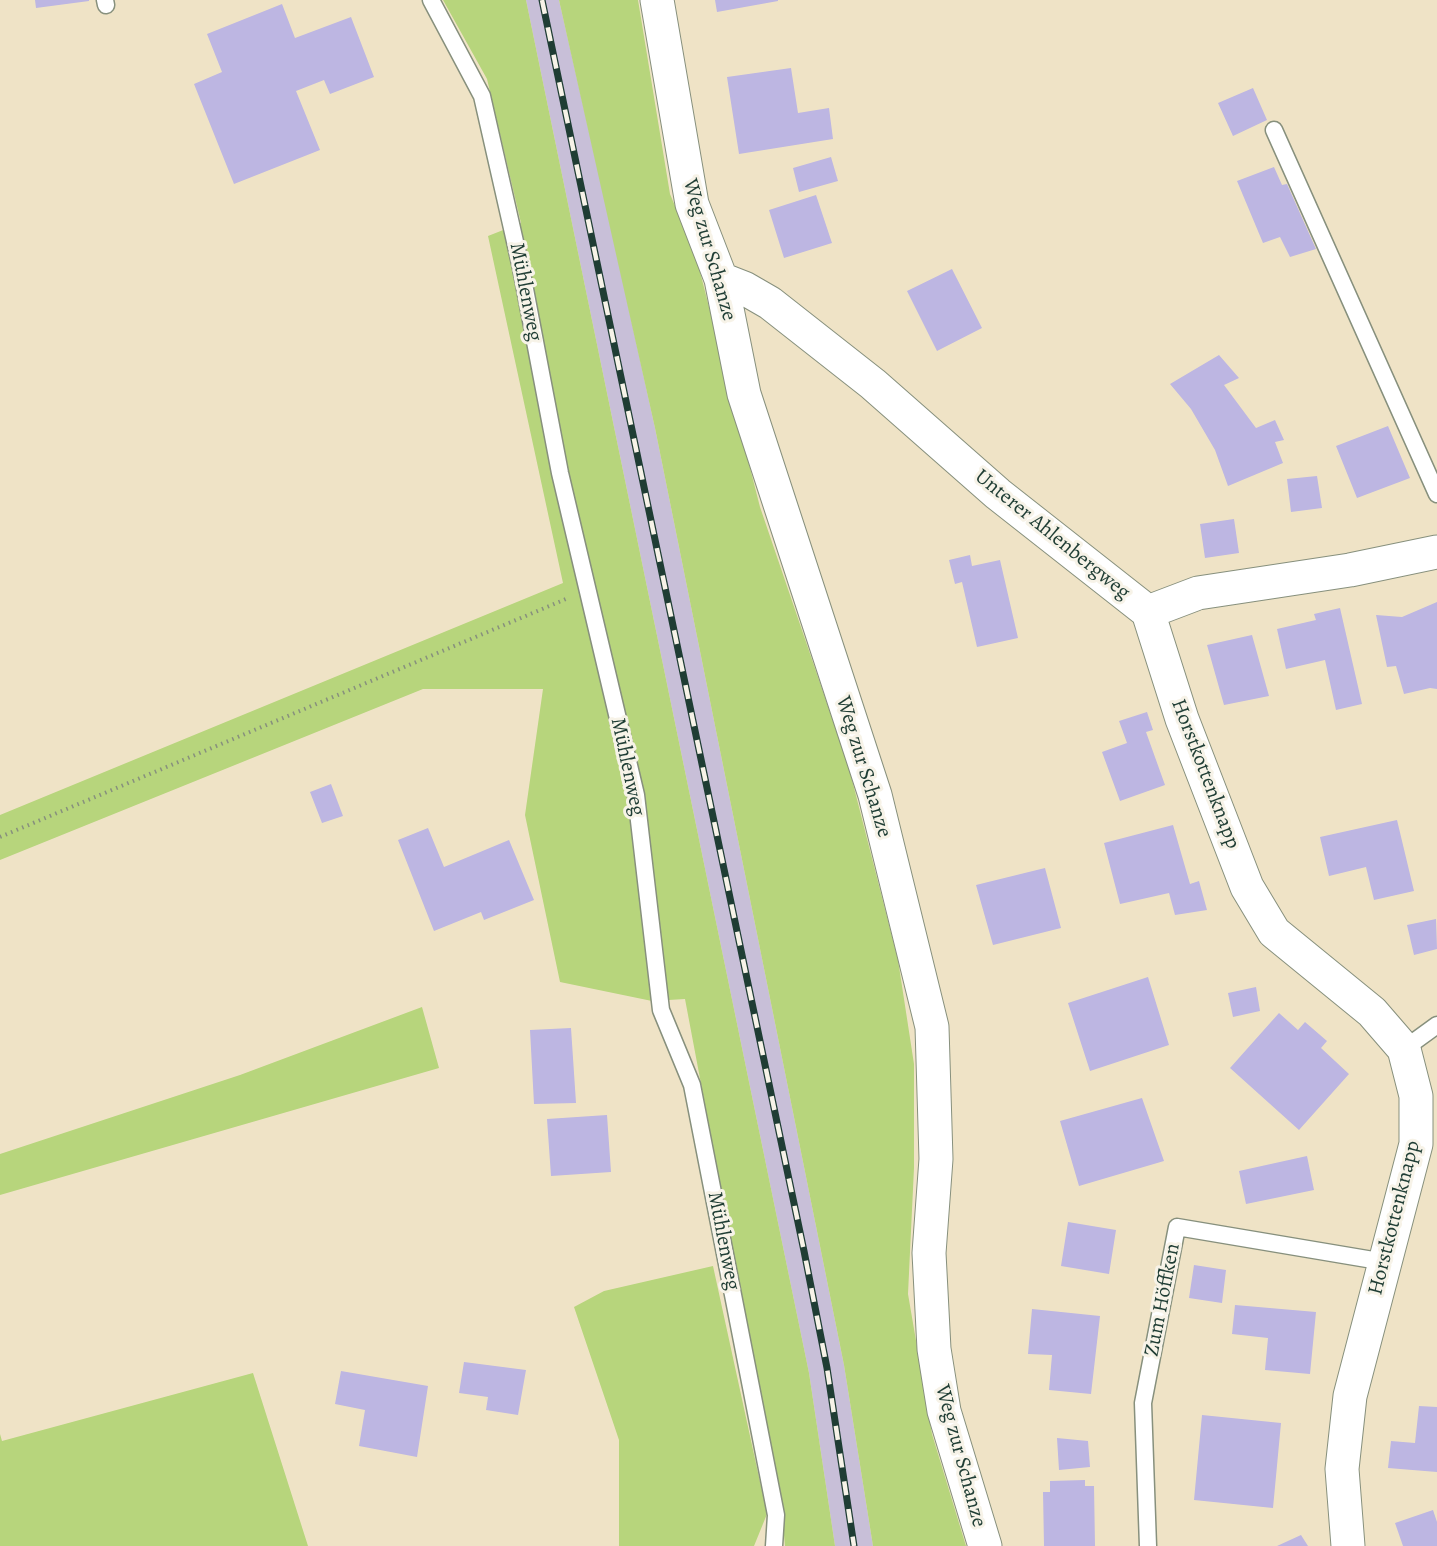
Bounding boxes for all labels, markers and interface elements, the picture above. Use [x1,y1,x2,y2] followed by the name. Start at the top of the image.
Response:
[677,176,741,324] street label: Weg zur Schanze
[503,241,547,343] street label: Mühlenweg
[969,464,1135,606] street label: Unterer Ahlenbergweg
[830,693,896,841] street label: Weg zur Schanze
[1165,696,1245,852] street label: Horstkottenknapp
[604,716,650,818] street label: Mühlenweg
[1364,1138,1426,1298] street label: Horstkottenknapp
[701,1190,745,1292] street label: Mühlenweg
[1140,1241,1186,1359] street label: Zum Höffken
[929,1382,991,1530] street label: Weg zur Schanze

